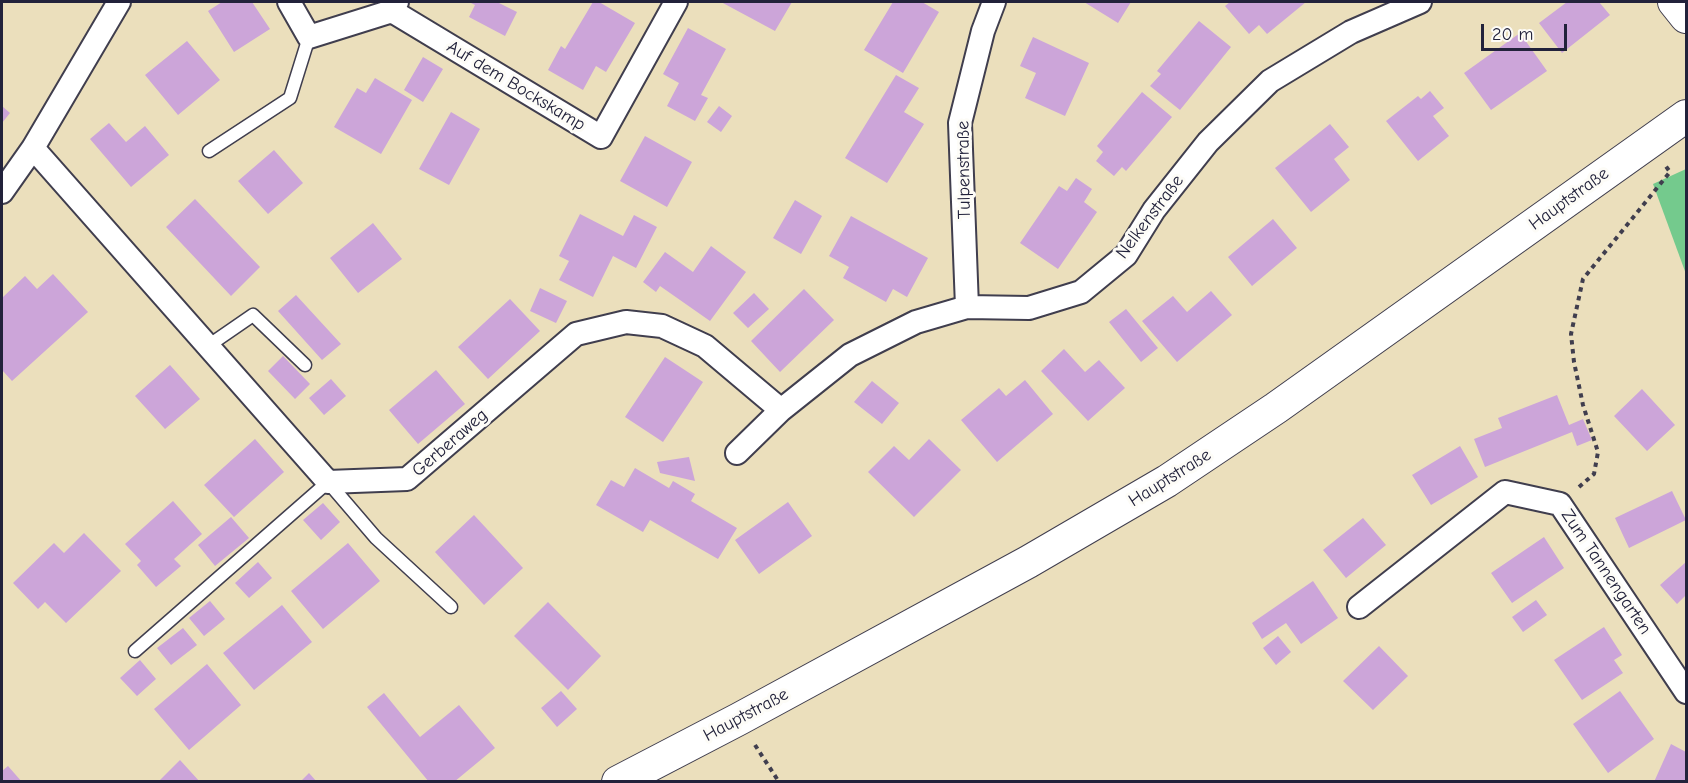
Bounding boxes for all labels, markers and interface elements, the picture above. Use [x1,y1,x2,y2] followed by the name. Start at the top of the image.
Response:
[1484,12,1570,50] scale bar
[1492,24,1533,45] text: 20 m
[443,36,589,136] street label: Auf dem Bockskamp
[952,121,976,219] street label: Tulpenstraße
[1525,163,1613,235] street label: Hauptstraße
[1111,171,1189,263] street label: Nelkenstraße
[408,404,492,482] street label: Gerberaweg
[1125,444,1215,512] street label: Hauptstraße
[1556,505,1656,639] street label: Zum Tannengarten
[700,684,792,746] street label: Hauptstraße

